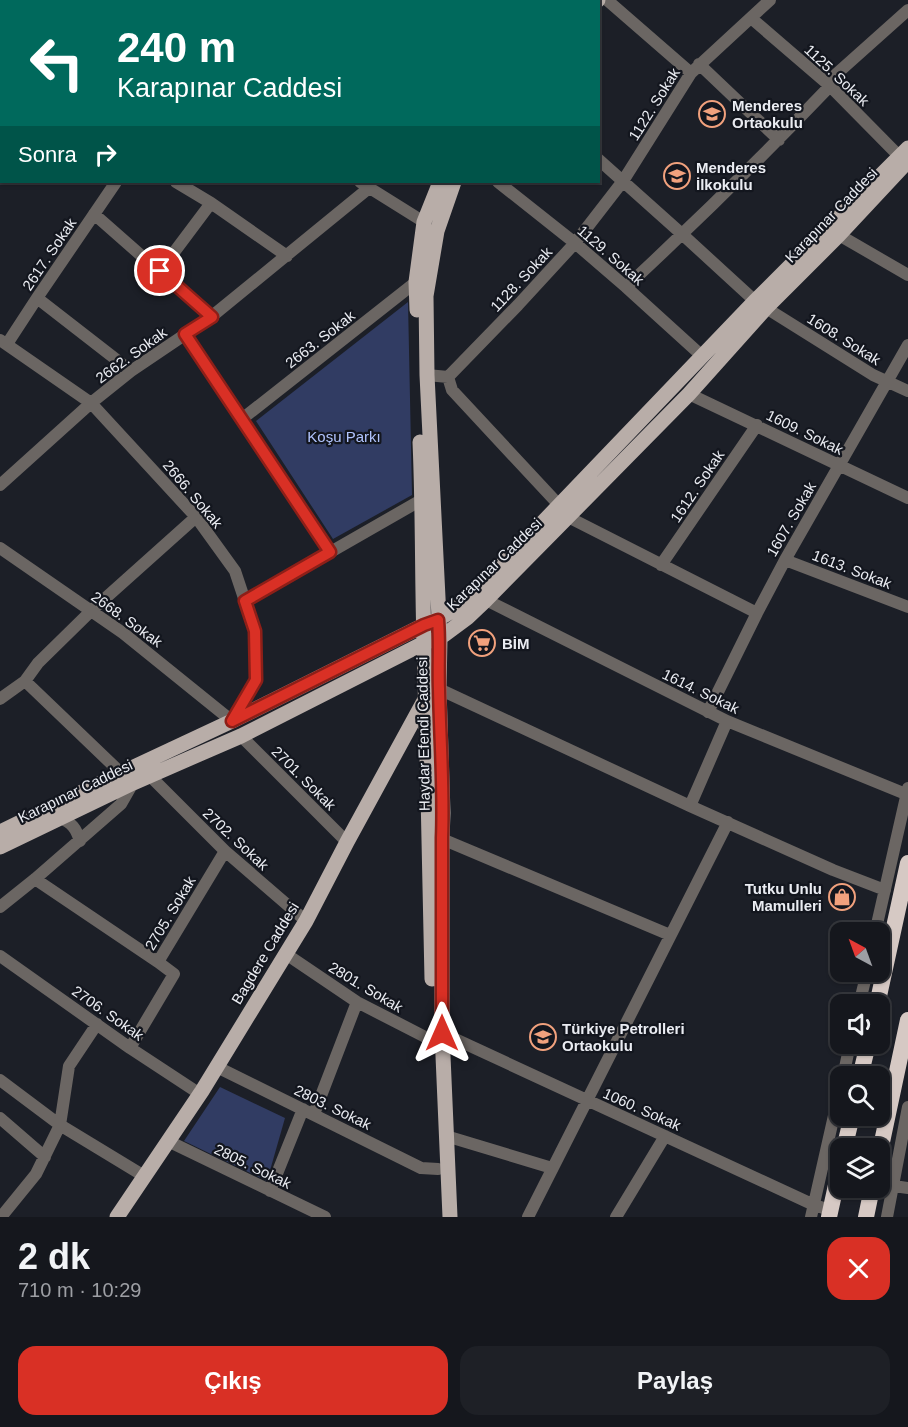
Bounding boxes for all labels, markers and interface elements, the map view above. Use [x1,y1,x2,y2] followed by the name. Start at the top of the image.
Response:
[18,24,96,102] icon: left
[117,24,236,71] text: 240 m
[801,41,873,110] street label: 1125. Sokak
[625,64,683,143] street label: 1122. Sokak
[117,73,342,103] text: Karapınar Caddesi
[732,97,803,131] place label: Menderes Ortaokulu
[697,99,727,129] school or university icon: Menderes Ortaokulu
[89,138,122,171] icon: right
[18,142,77,167] text: Sonra
[696,159,766,193] place label: Menderes İlkokulu
[662,161,692,191] school or university icon: Menderes İlkokulu
[781,164,881,266] street label: Karapınar Caddesi
[19,214,80,293] street label: 2617. Sokak
[574,222,648,289] street label: 1129. Sokak
[487,243,556,315] street label: 1128. Sokak
[134,245,185,296] pin
[143,254,176,287] icon: arrive
[282,306,358,371] street label: 2663. Sokak
[804,310,884,369] street label: 1608. Sokak
[92,323,170,386] street label: 2662. Sokak
[764,406,847,458] street label: 1609. Sokak
[307,428,381,445] park label: Koşu Parkı
[667,446,728,525] street label: 1612. Sokak
[160,457,227,532] street label: 2666. Sokak
[763,478,819,559] street label: 1607. Sokak
[443,514,545,614] street label: Karapınar Caddesi
[810,546,894,592] street label: 1613. Sokak
[88,588,166,651] street label: 2668. Sokak
[467,628,497,658] supermarket icon: BİM
[502,635,530,652] place label: BİM
[413,657,433,811] street label: Haydar Efendi Caddesi
[660,665,743,717] street label: 1614. Sokak
[269,743,340,814] street label: 2701. Sokak
[15,756,135,826] street label: Karapınar Caddesi
[200,804,273,874] street label: 2702. Sokak
[141,872,199,953] street label: 2705. Sokak
[745,880,822,914] place label: Tutku Unlu Mamulleri
[827,882,857,912] shop icon: Tutku Unlu Mamulleri
[228,899,302,1007] street label: Bagdere Caddesi
[830,922,890,982] north arrow
[830,922,890,1198] map controls
[326,958,407,1016] street label: 2801. Sokak
[69,982,147,1044] street label: 2706. Sokak
[830,994,890,1054] button: sound
[410,1001,474,1065] position arrow
[562,1020,685,1054] place label: Türkiye Petrolleri Ortaokulu
[528,1022,558,1052] school or university icon: Türkiye Petrolleri Ortaokulu
[830,1066,890,1126] button: search
[292,1081,375,1133] street label: 2803. Sokak
[600,1084,684,1134] street label: 1060. Sokak
[830,1138,890,1198] button: layers
[212,1140,295,1192] street label: 2805. Sokak
[18,1236,90,1277] text: 2 dk
[827,1237,890,1300] button: close
[18,1279,141,1301] text: 710 m · 10:29
[18,1346,448,1415] button: Çıkış
[460,1346,890,1415] button: Paylaş

